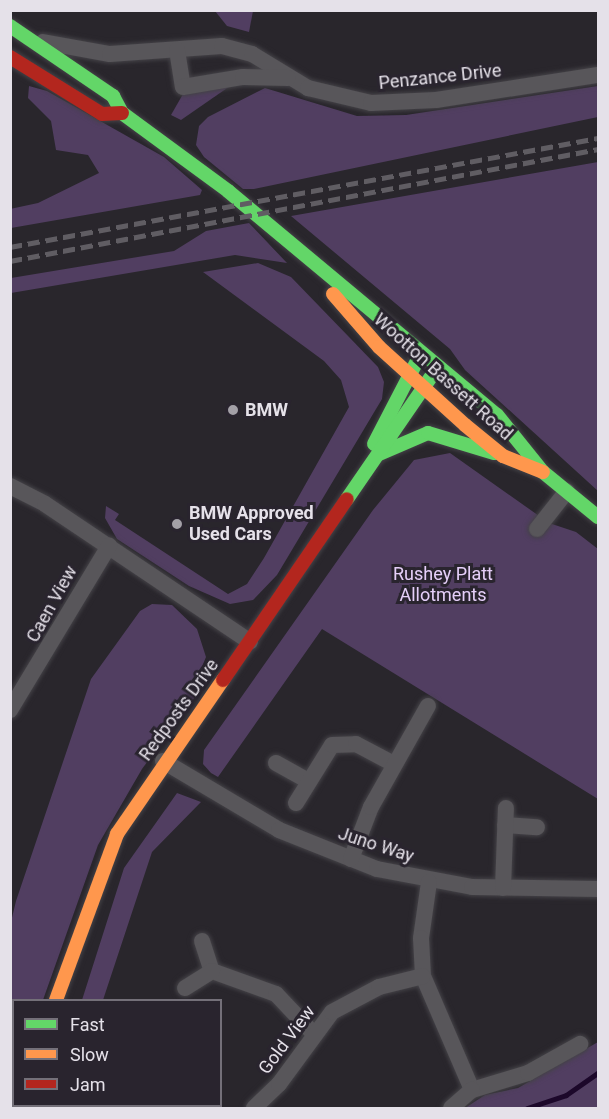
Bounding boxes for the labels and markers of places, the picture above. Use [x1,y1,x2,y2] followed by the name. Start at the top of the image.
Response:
[245,399,288,421] place label: BMW
[226,403,240,417] marker: BMW
[189,503,314,546] place label: BMW Approved Used Cars
[170,517,184,531] marker: BMW Approved Used Cars

